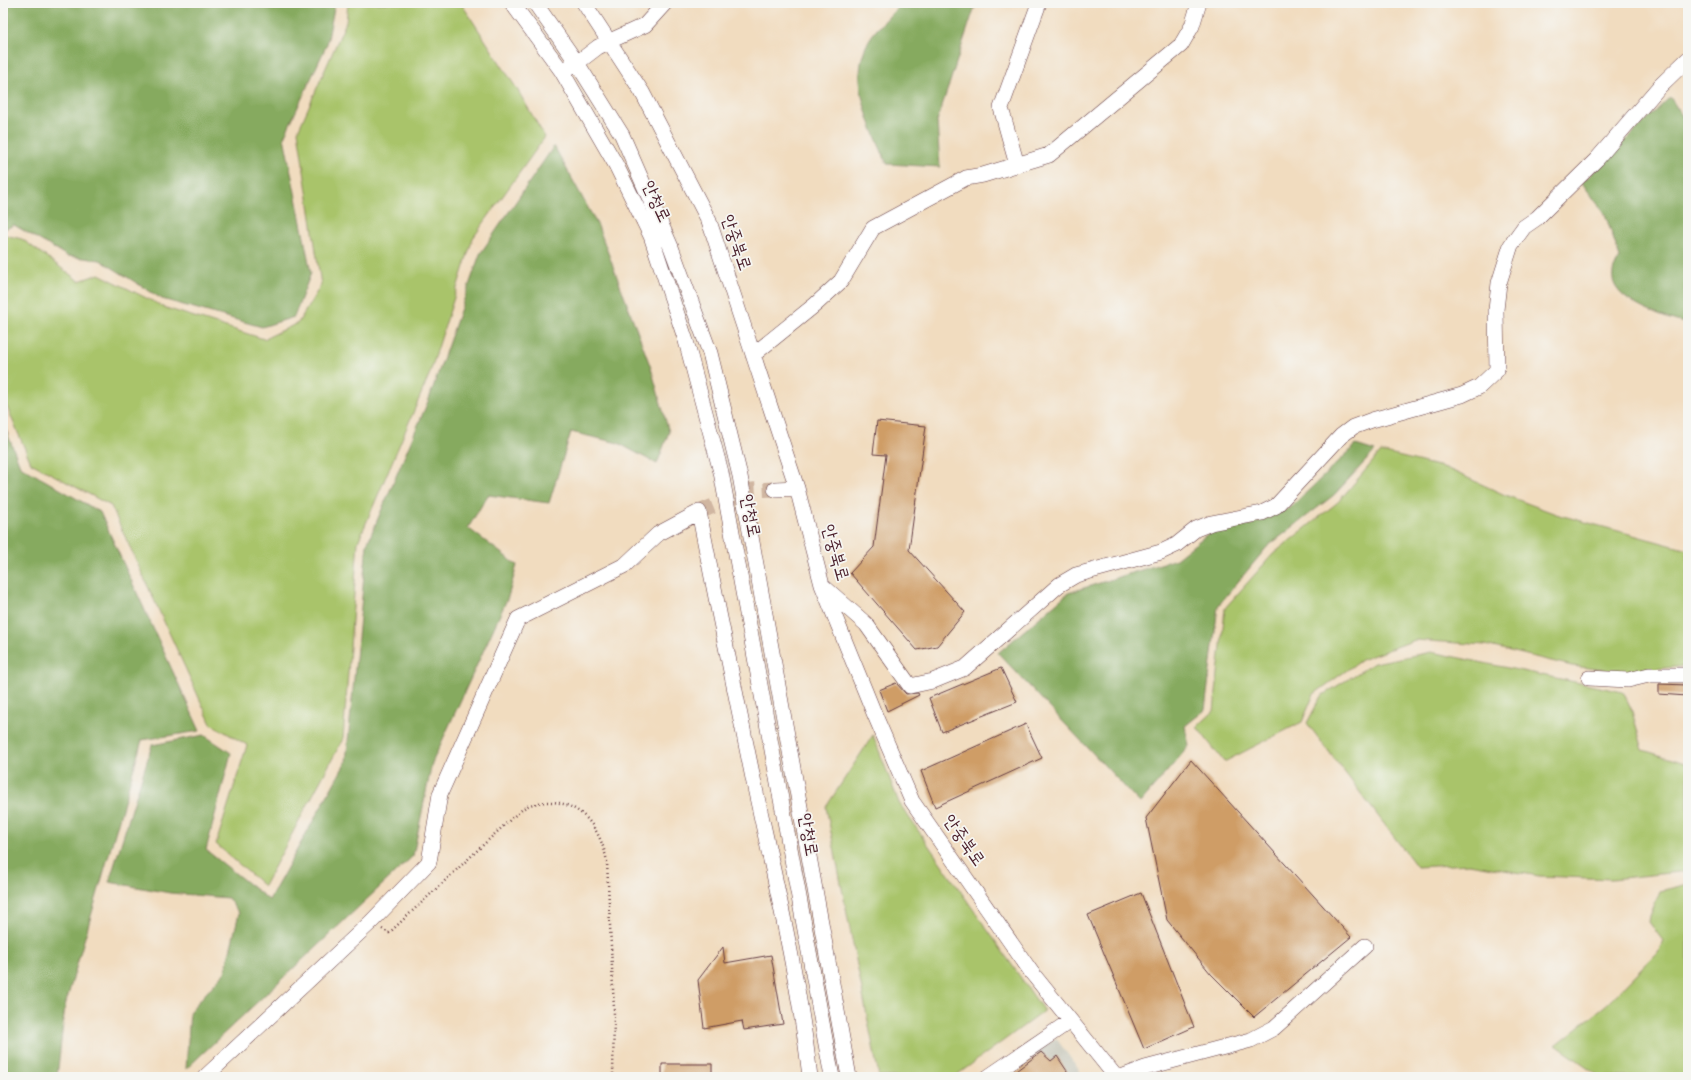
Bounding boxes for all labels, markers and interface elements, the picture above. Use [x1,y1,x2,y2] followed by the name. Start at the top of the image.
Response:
[634,177,676,227] street label: 안청로
[713,211,757,275] street label: 안중북로
[732,492,766,540] street label: 안청로
[814,522,854,584] street label: 안중북로
[936,810,990,872] street label: 안중북로
[790,811,824,859] street label: 안청로

